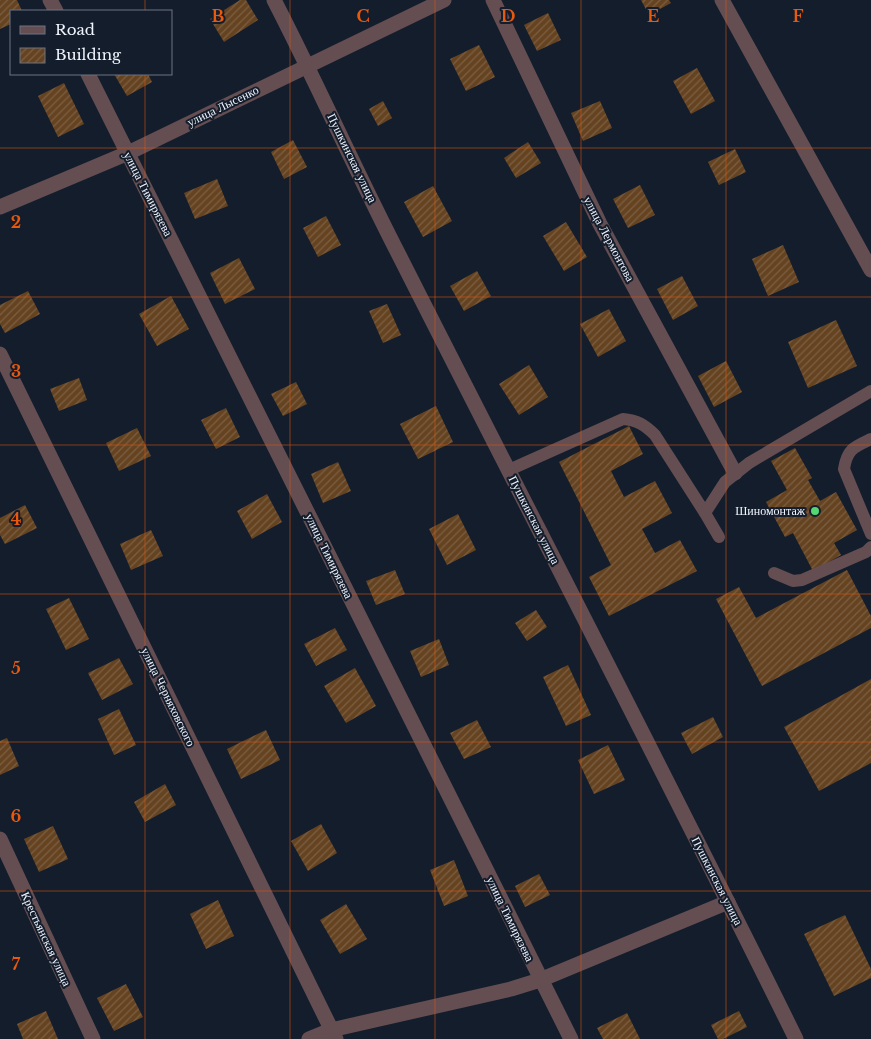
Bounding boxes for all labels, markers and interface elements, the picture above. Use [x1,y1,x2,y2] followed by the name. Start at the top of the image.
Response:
[212,6,225,26] text: B
[356,6,370,26] text: C
[501,6,515,26] text: D
[647,6,659,26] text: E
[792,6,804,26] text: F
[10,10,172,75] legend
[55,20,95,39] text: Road
[55,45,122,64] text: Building
[185,82,261,129] street label: улица Лысенко
[324,111,381,205] street label: Пушкинская улица
[121,149,177,239] street label: улица Тимирязева
[581,194,638,284] street label: улица Лермонтова
[11,212,21,232] text: 2
[11,361,21,381] text: 3
[506,473,564,567] street label: Пушкинская улица
[735,503,806,518] place label: Шиномонтаж
[809,505,821,517] marker: Шиномонтаж
[11,509,21,529] text: 4
[302,511,357,601] street label: улица Тимирязева
[138,645,199,749] street label: улица Черняховского
[11,658,21,678] text: 5
[11,806,22,826] text: 6
[689,834,747,928] street label: Пушкинская улица
[483,874,538,964] street label: улица Тимирязева
[18,889,75,989] street label: Крестьянская улица
[12,954,21,974] text: 7

